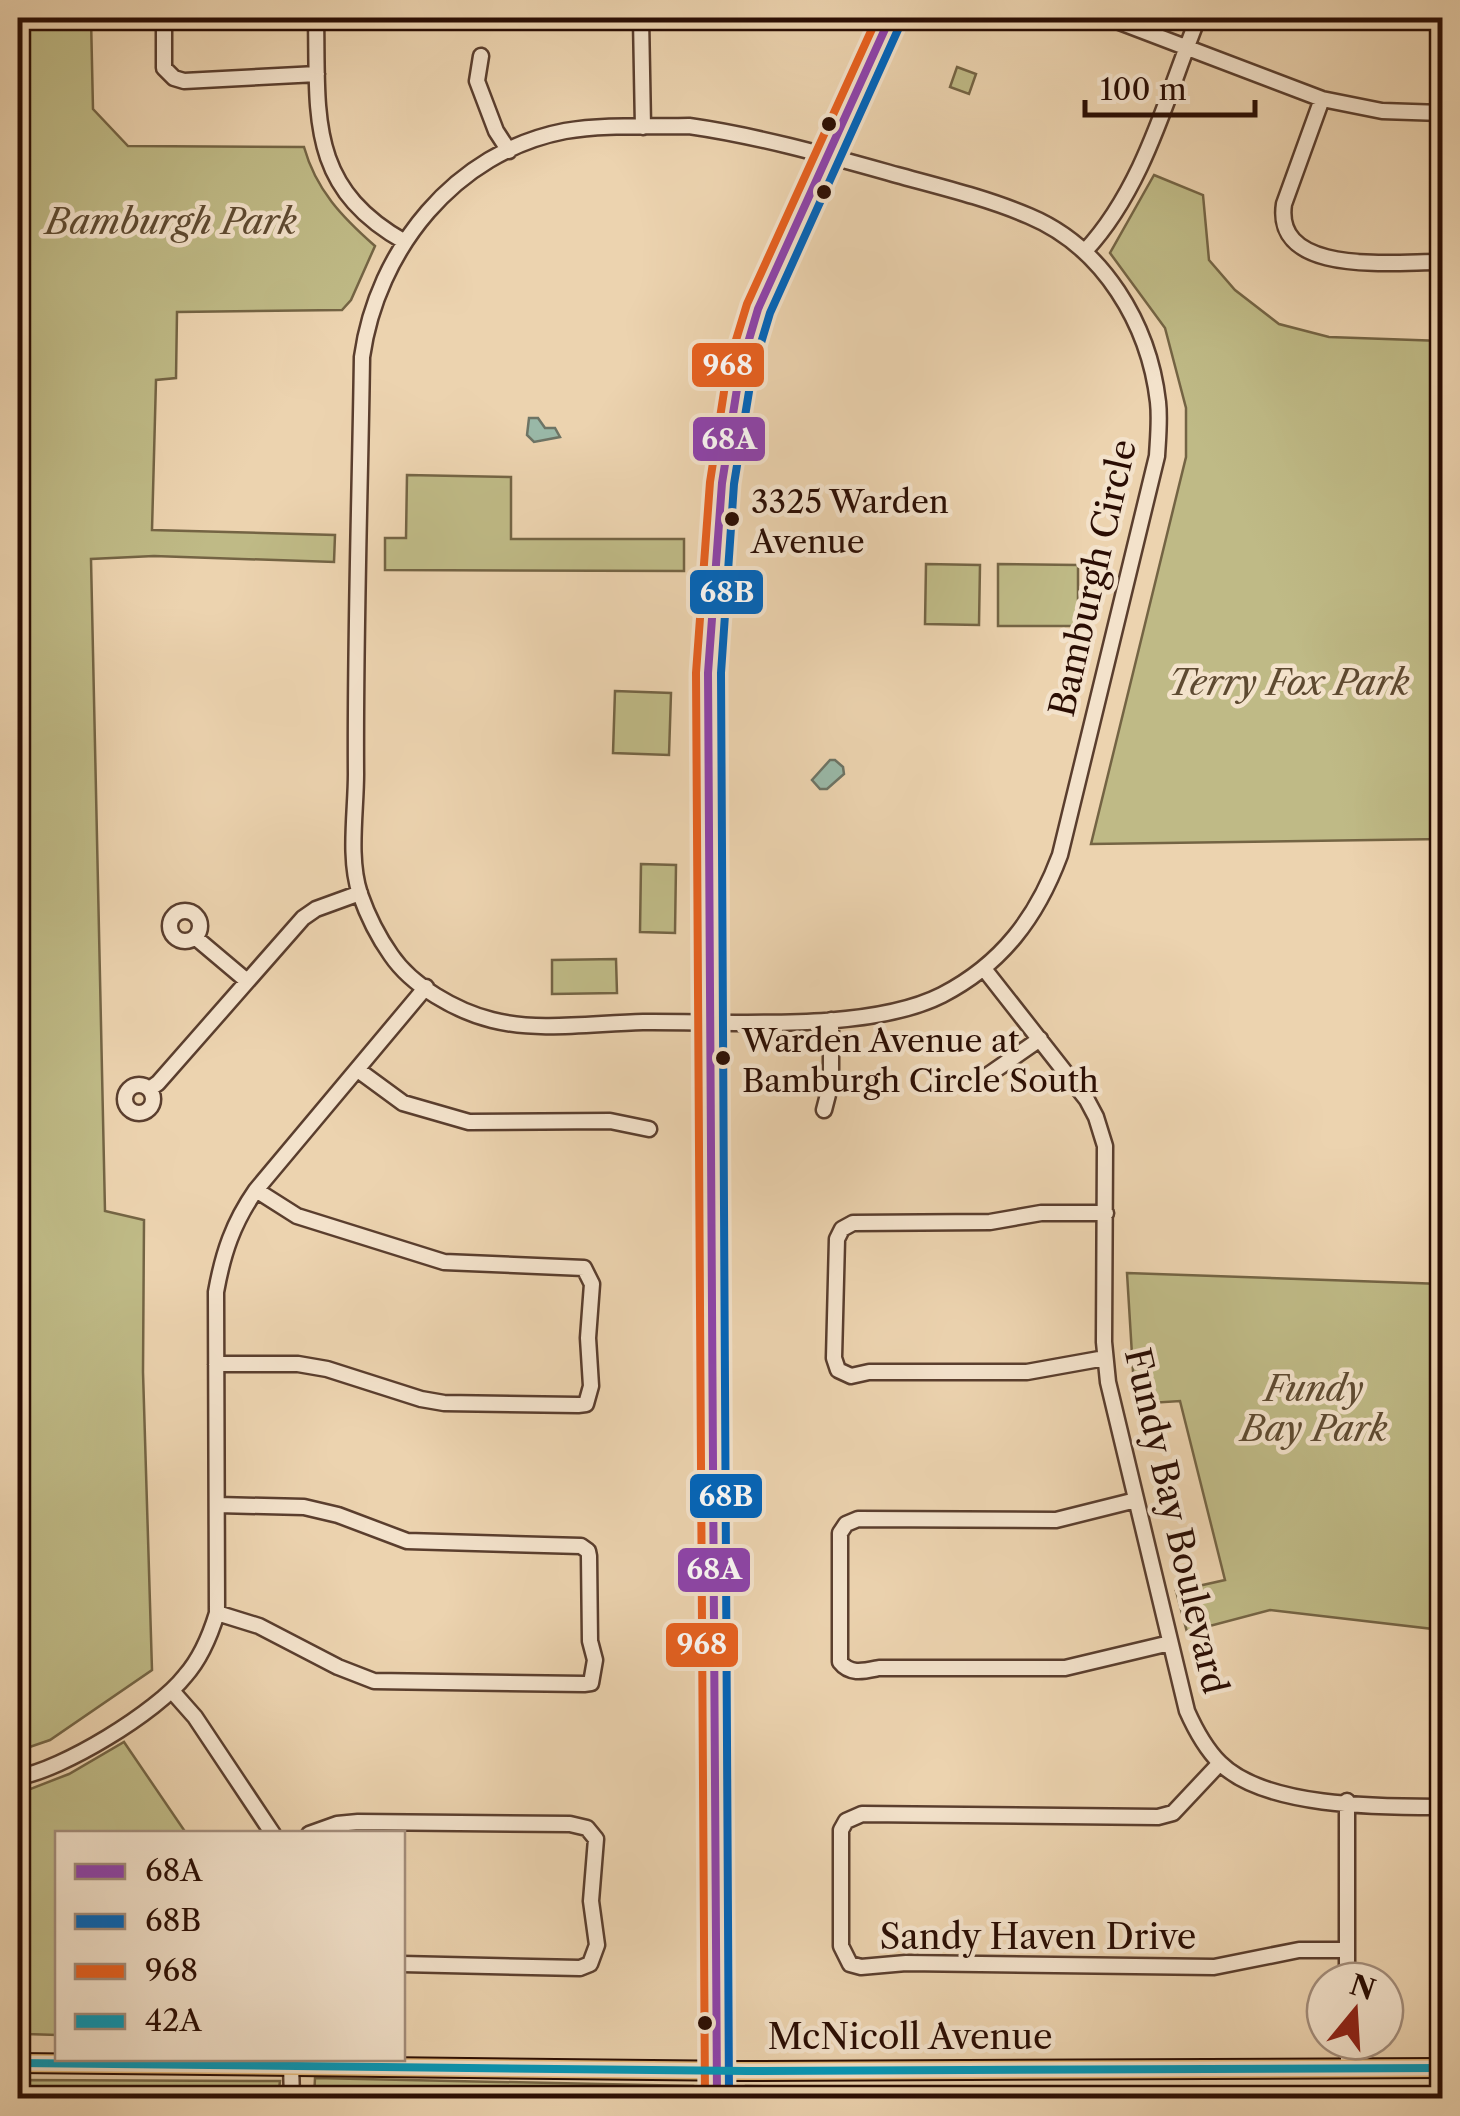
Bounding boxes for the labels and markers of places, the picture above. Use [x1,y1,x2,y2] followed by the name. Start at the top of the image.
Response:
[819,114,839,134] unlabelled marker
[814,182,834,202] unlabelled marker
[750,482,949,561] place label: 3325 Warden Avenue
[722,509,742,529] marker: 3325 Warden Avenue
[741,1021,1099,1100] place label: Warden Avenue at Bamburgh Circle South
[713,1048,733,1068] marker: Warden Avenue at Bamburgh Circle South
[695,2013,715,2033] unlabelled marker

